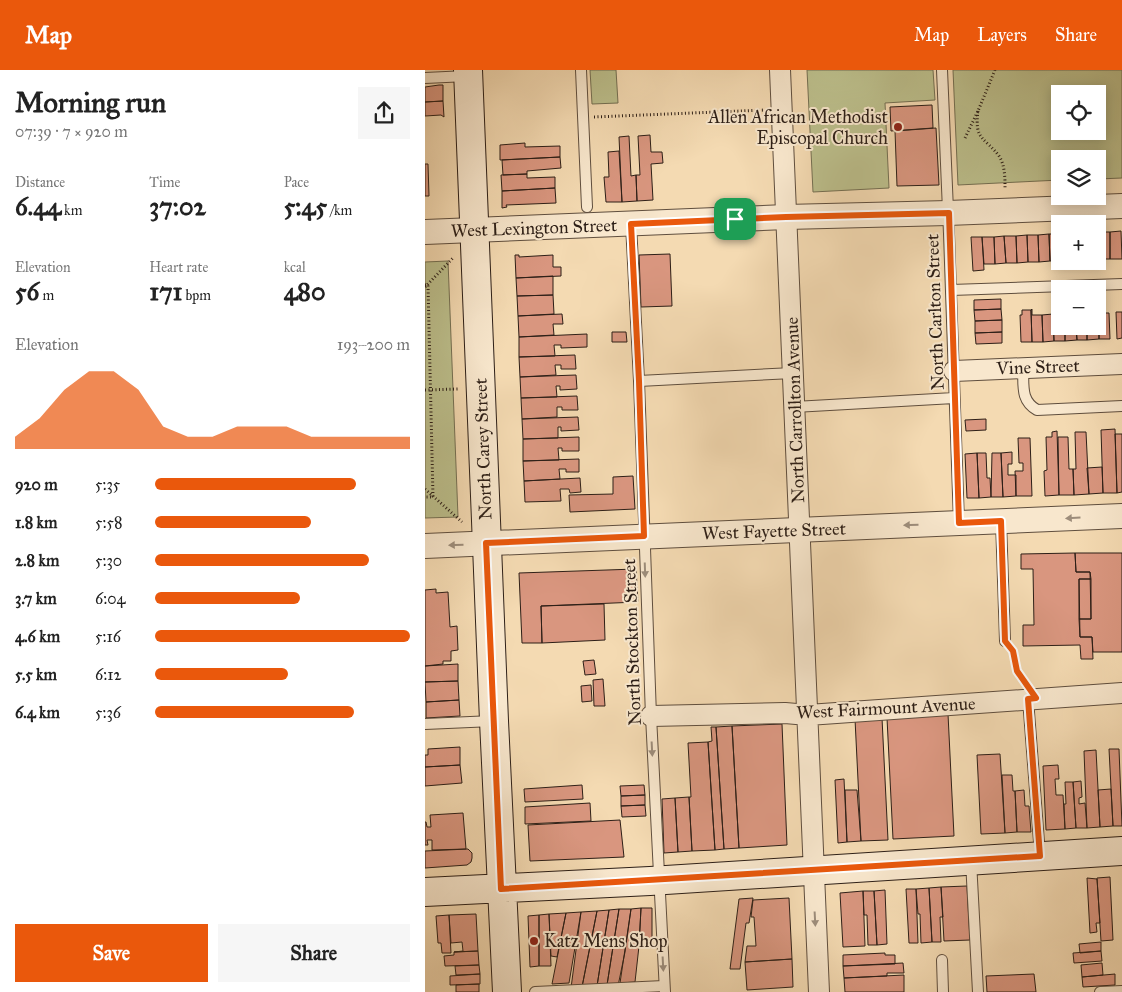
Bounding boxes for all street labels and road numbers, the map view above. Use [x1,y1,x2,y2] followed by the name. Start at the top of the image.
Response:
[450,214,618,243] street label: West Lexington Street
[921,233,949,391] street label: North Carlton Street
[781,316,809,504] street label: North Carrollton Avenue
[995,355,1081,379] street label: Vine Street
[470,377,496,520] street label: North Carey Street
[702,517,847,545] street label: West Fayette Street
[618,558,646,726] street label: North Stockton Street
[796,692,976,724] street label: West Fairmount Avenue

